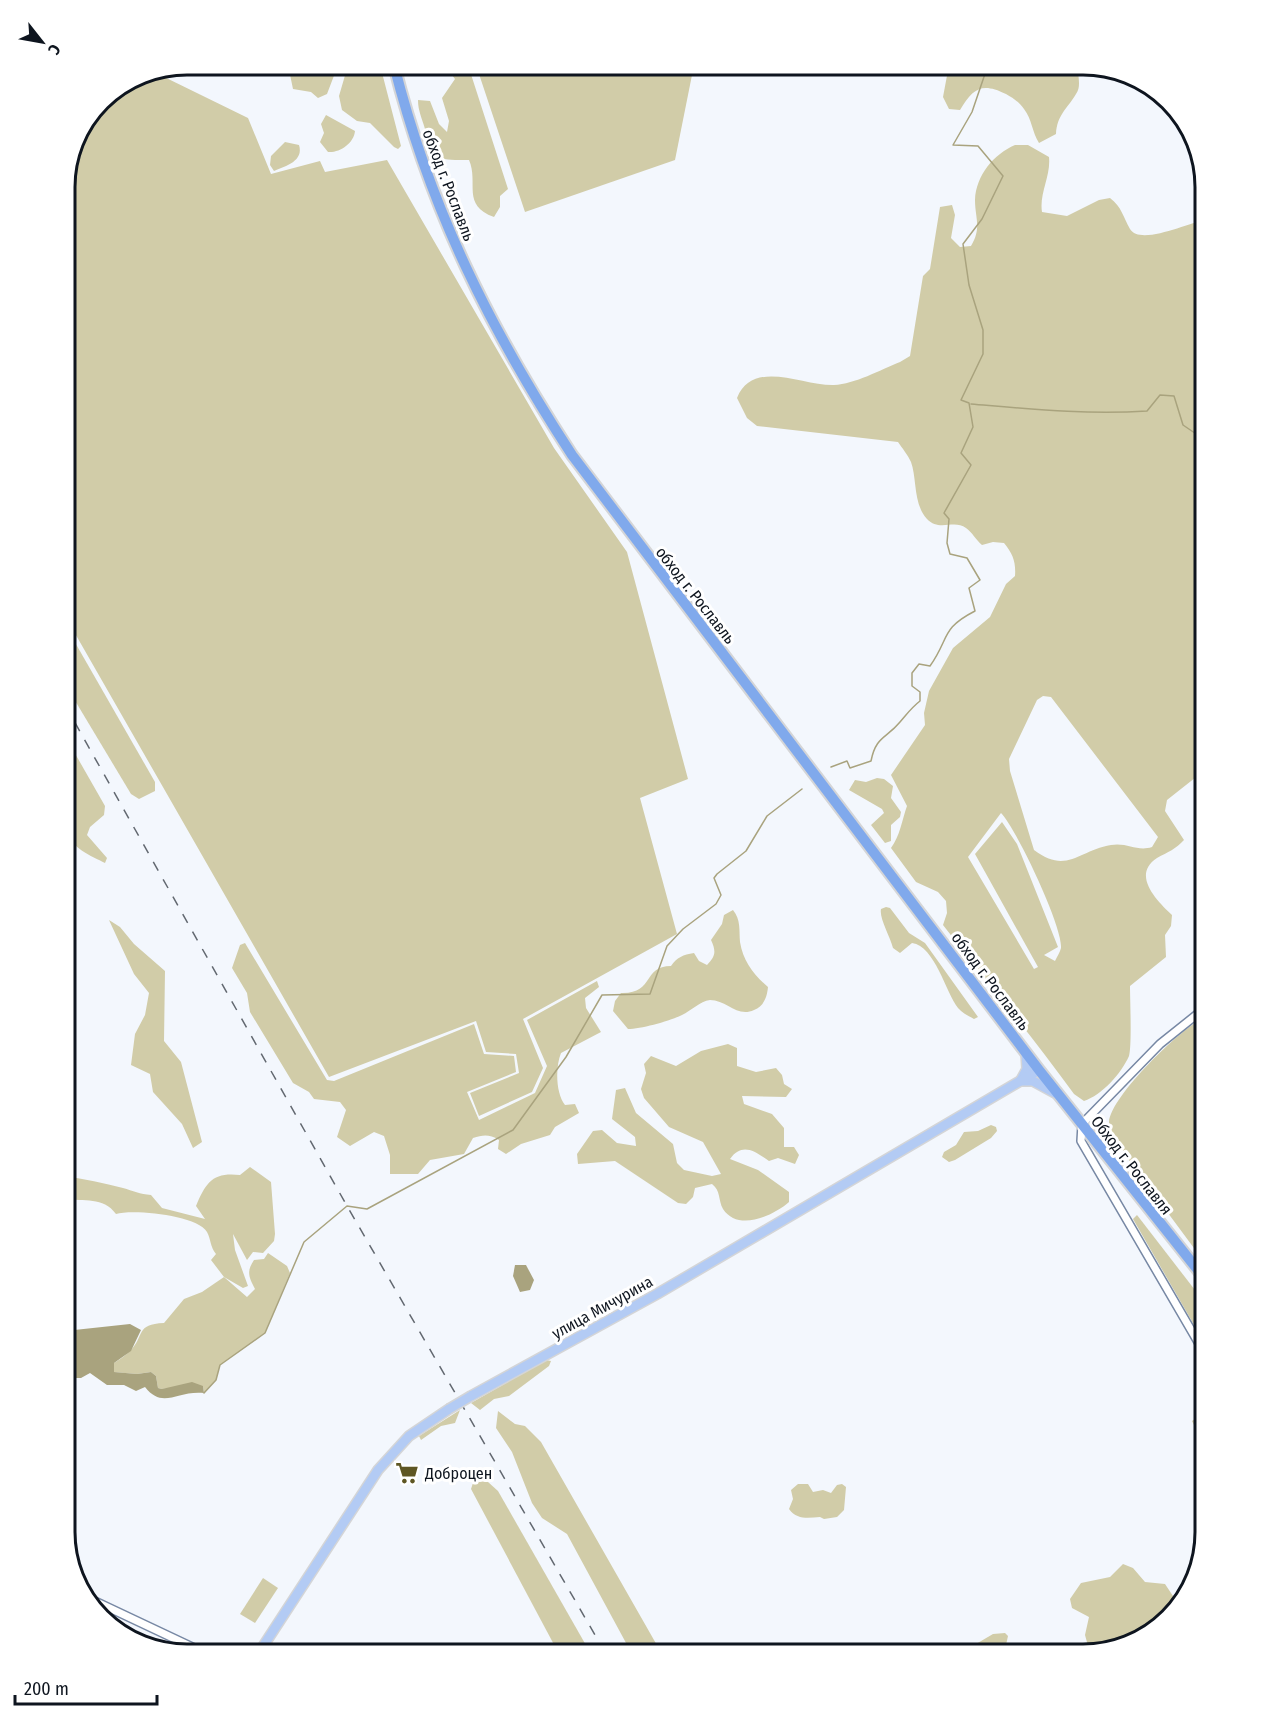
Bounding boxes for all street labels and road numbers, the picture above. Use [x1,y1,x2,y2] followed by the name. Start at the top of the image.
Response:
[419,127,479,244] street label: обход г. Рославль
[652,543,739,648] street label: обход г. Рославль
[947,928,1034,1034] street label: обход г. Рославль
[1087,1112,1176,1219] street label: Обход г. Рославля
[549,1272,656,1343] street label: улица Мичурина

